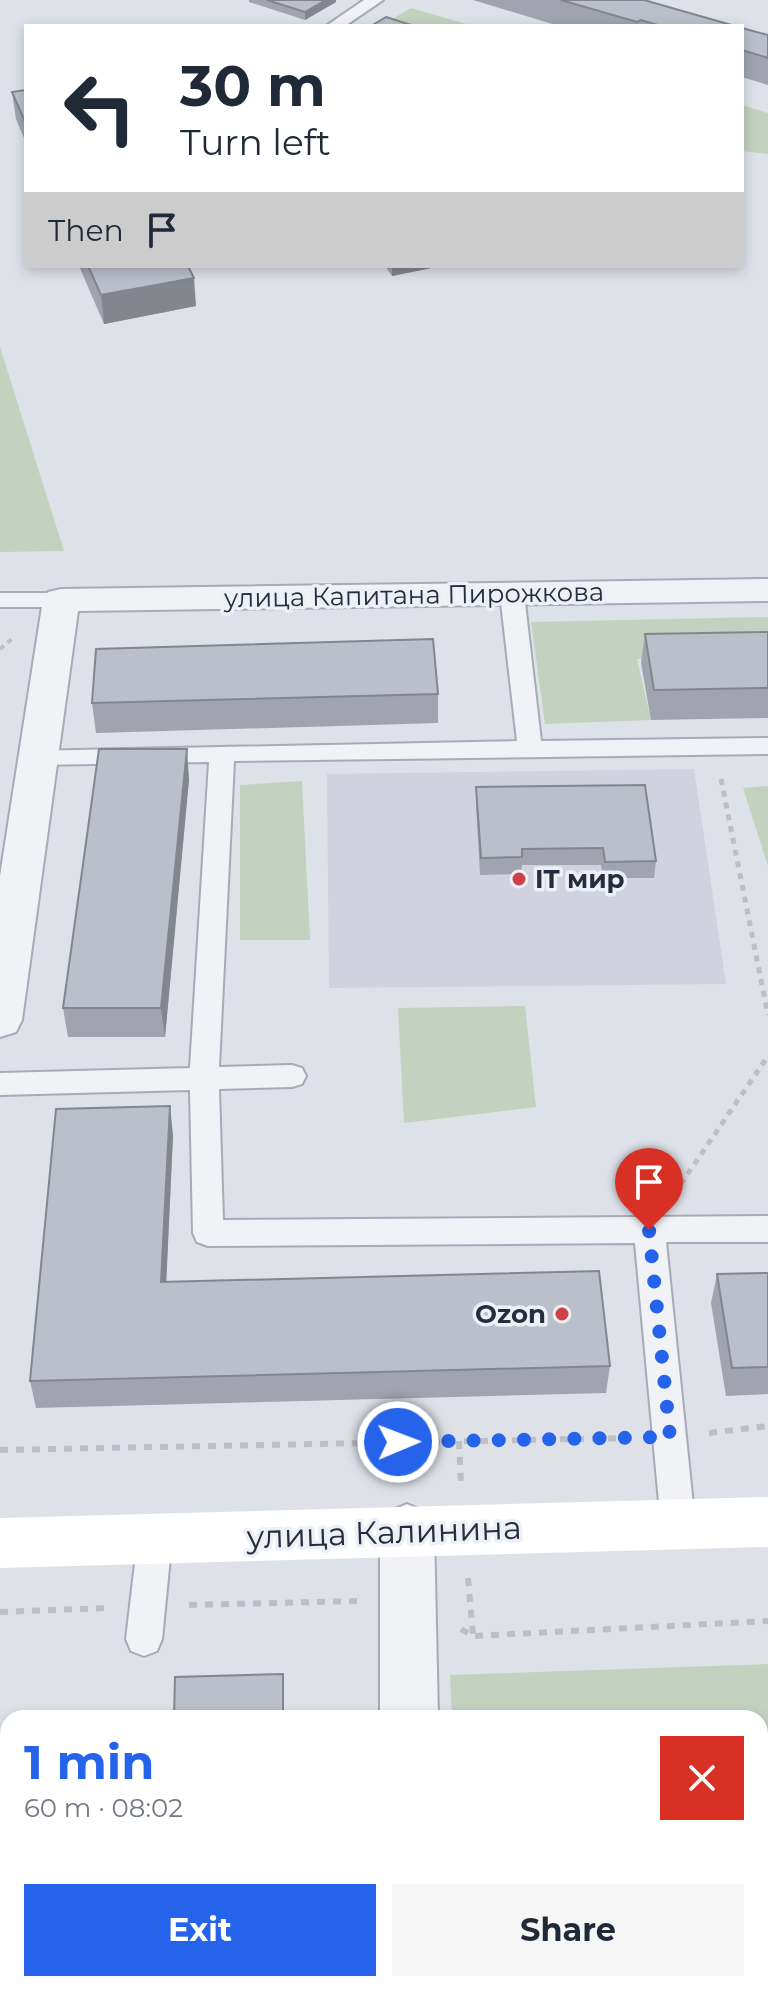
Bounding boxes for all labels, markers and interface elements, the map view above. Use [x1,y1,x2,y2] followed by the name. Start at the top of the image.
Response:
[180,52,326,120] text: 30 m
[48,56,152,160] icon: left
[180,120,331,164] text: Turn left
[140,208,184,252] icon: arrive
[48,212,124,249] text: Then
[223,576,604,614] street label: улица Капитана Пирожкова
[535,863,625,895] place label: IT мир
[510,870,528,888] marker: IT мир
[615,1148,683,1230] pin
[627,1160,671,1204] icon: arrive
[475,1298,546,1330] place label: Ozon
[553,1305,571,1323] marker: Ozon
[356,1400,440,1484] position arrow
[245,1508,522,1556] street label: улица Калинина
[24,1733,154,1791] text: 1 min
[660,1736,744,1820] button: close
[24,1792,183,1824] text: 60 m · 08:02
[24,1884,376,1976] button: Exit
[392,1884,744,1976] button: Share

